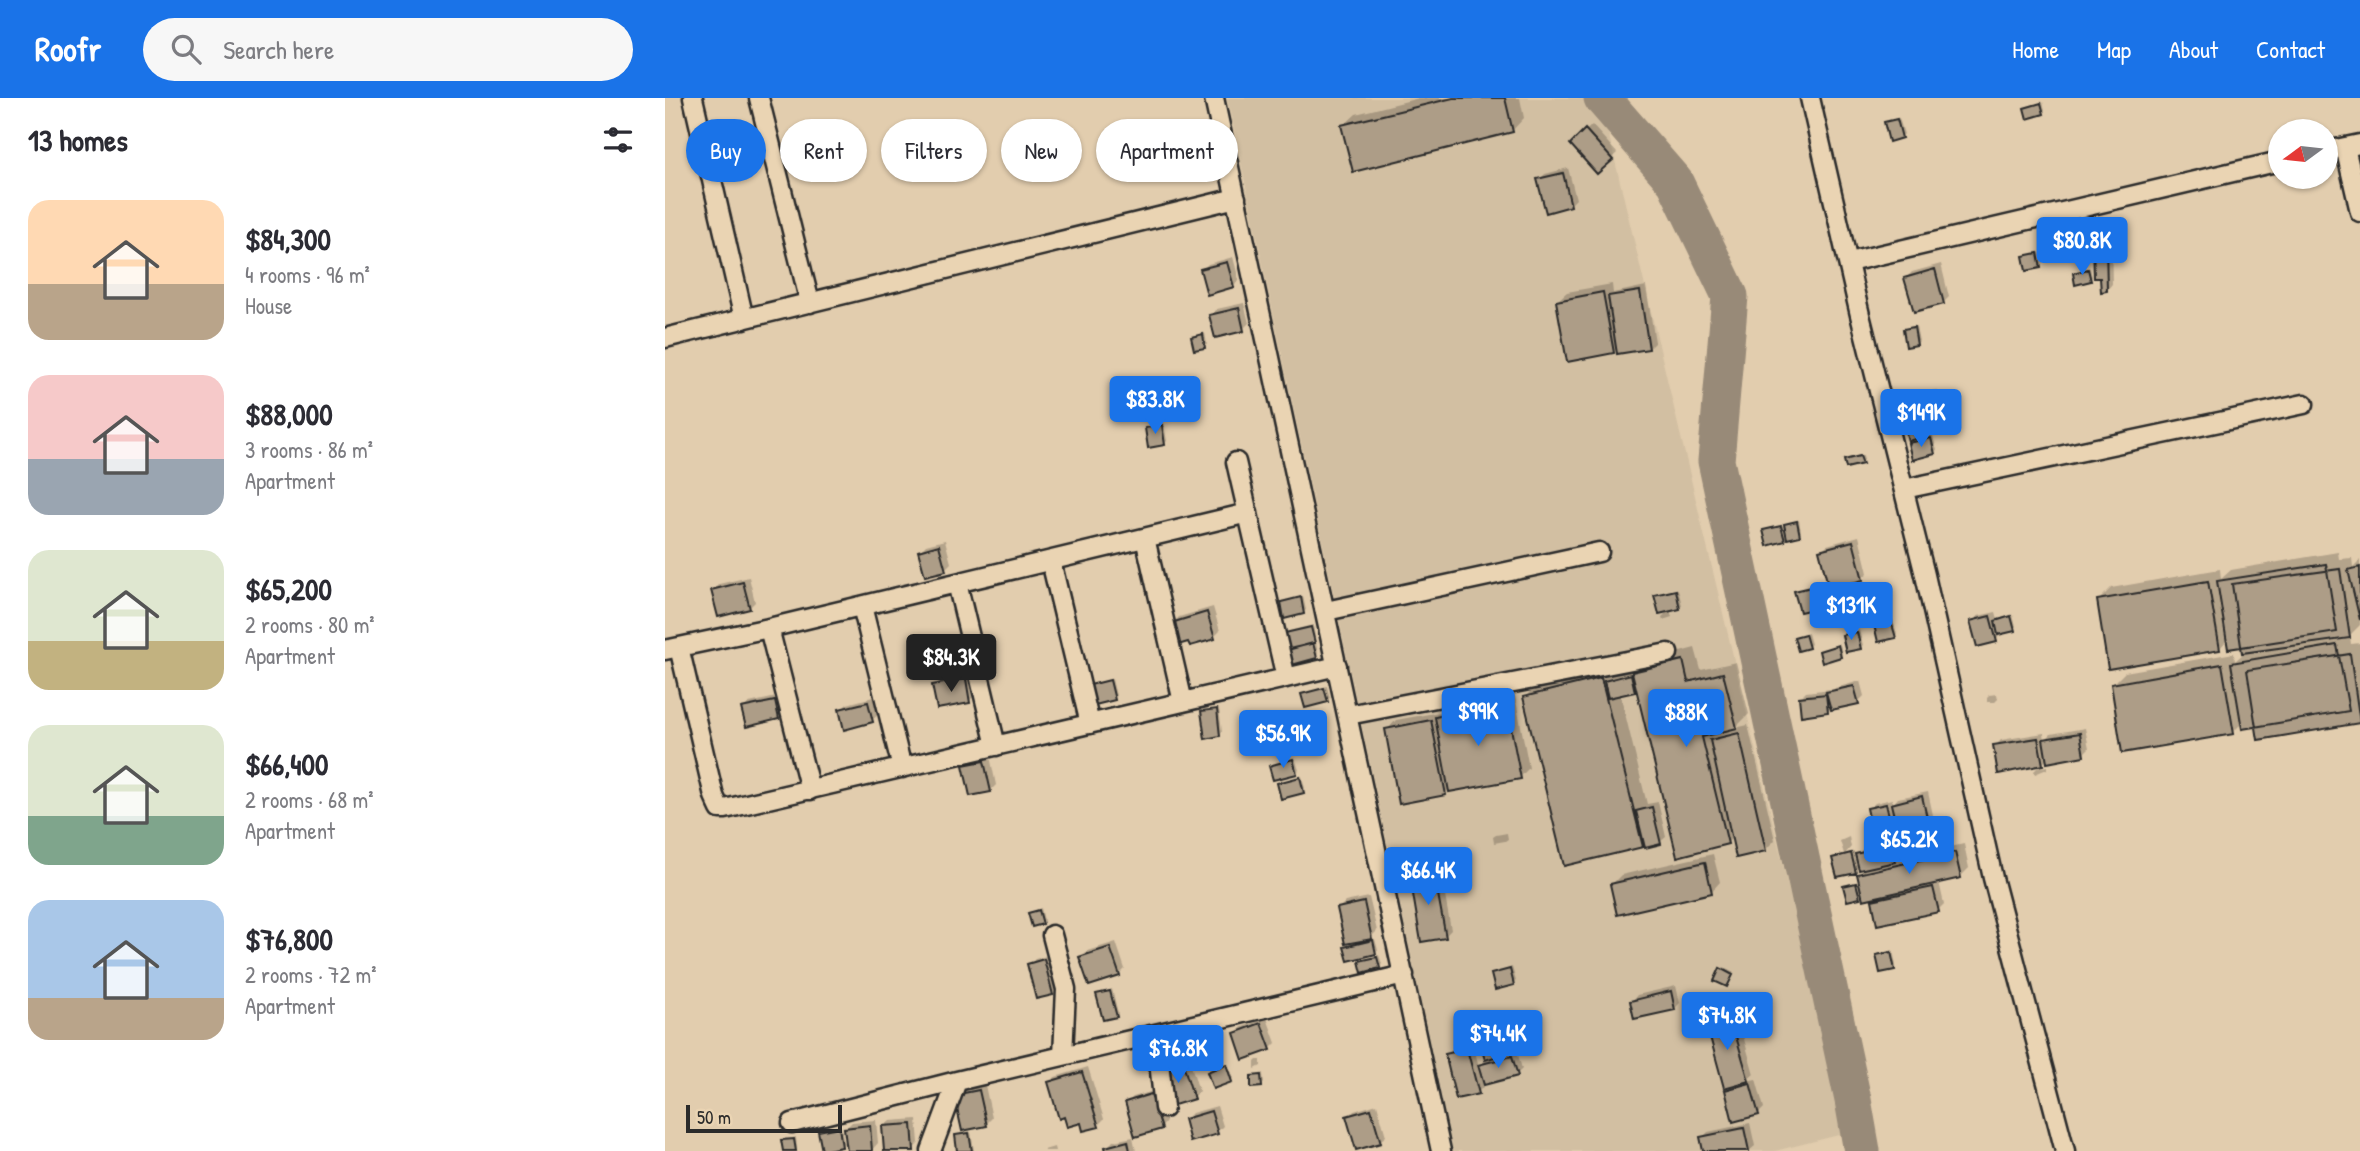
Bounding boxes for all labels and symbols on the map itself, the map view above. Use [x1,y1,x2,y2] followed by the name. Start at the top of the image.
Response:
[2268,119,2338,189] north arrow
[2025,218,2139,277] pin: $80.8K
[1098,376,1212,436] pin: $83.8K
[1872,390,1970,449] pin: $149K
[1802,582,1900,642] pin: $131K
[894,634,1008,694] pin: $84.3K
[1437,688,1519,748] pin: $99K
[1645,690,1727,749] pin: $88K
[1226,710,1340,770] pin: $56.9K
[1852,816,1966,876] pin: $65.2K
[1371,848,1485,907] pin: $66.4K
[1670,992,1784,1052] pin: $74.8K
[1441,1010,1555,1070] pin: $74.4K
[1121,1026,1235,1085] pin: $76.8K
[686,1102,842,1134] scale bar

